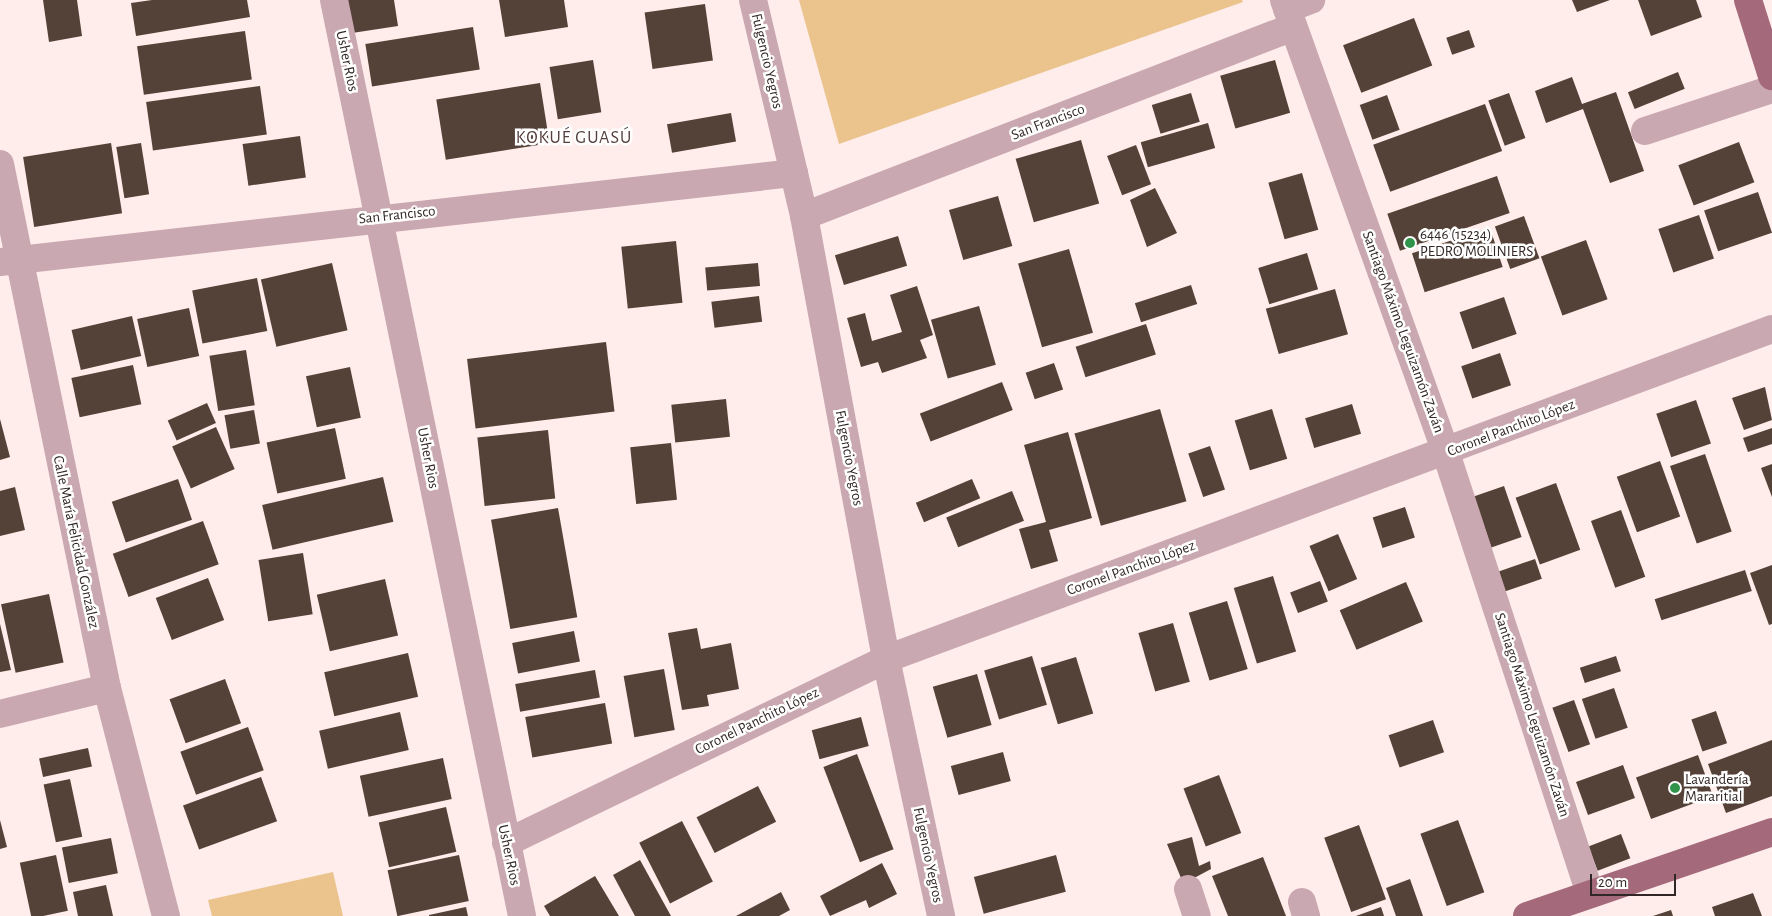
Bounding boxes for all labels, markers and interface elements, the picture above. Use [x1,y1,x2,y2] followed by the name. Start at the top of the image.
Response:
[747,12,787,110] street label: Fulgencio Yegros
[332,29,362,93] street label: Usher Rios
[1009,100,1087,144] street label: San Francisco
[514,127,634,149] district label: KOKUÉ GUASÚ
[358,202,436,228] street label: San Francisco
[1420,225,1533,260] place label: 6446 (15234) PEDRO MOLINIERS
[1358,229,1448,435] street label: Santiago Máximo Leguizamón Zaván
[1404,237,1416,249] marker: 6446 (15234) PEDRO MOLINIERS
[1445,395,1577,461] street label: Coronel Panchito López
[831,409,867,507] street label: Fulgencio Yegros
[413,426,443,490] street label: Usher Rios
[49,454,103,630] street label: Calle María Felicidad González
[1064,536,1198,600] street label: Coronel Panchito López
[1490,611,1574,819] street label: Santiago Máximo Leguizamón Zaván
[692,683,822,759] street label: Coronel Panchito López
[1685,770,1749,805] place label: Lavandería Mararitial
[1669,782,1681,794] marker: Lavandería Mararitial
[909,806,947,904] street label: Fulgencio Yegros
[494,823,524,887] street label: Usher Rios
[1592,864,1678,896] scale bar
[1598,875,1627,890] text: 20 m

